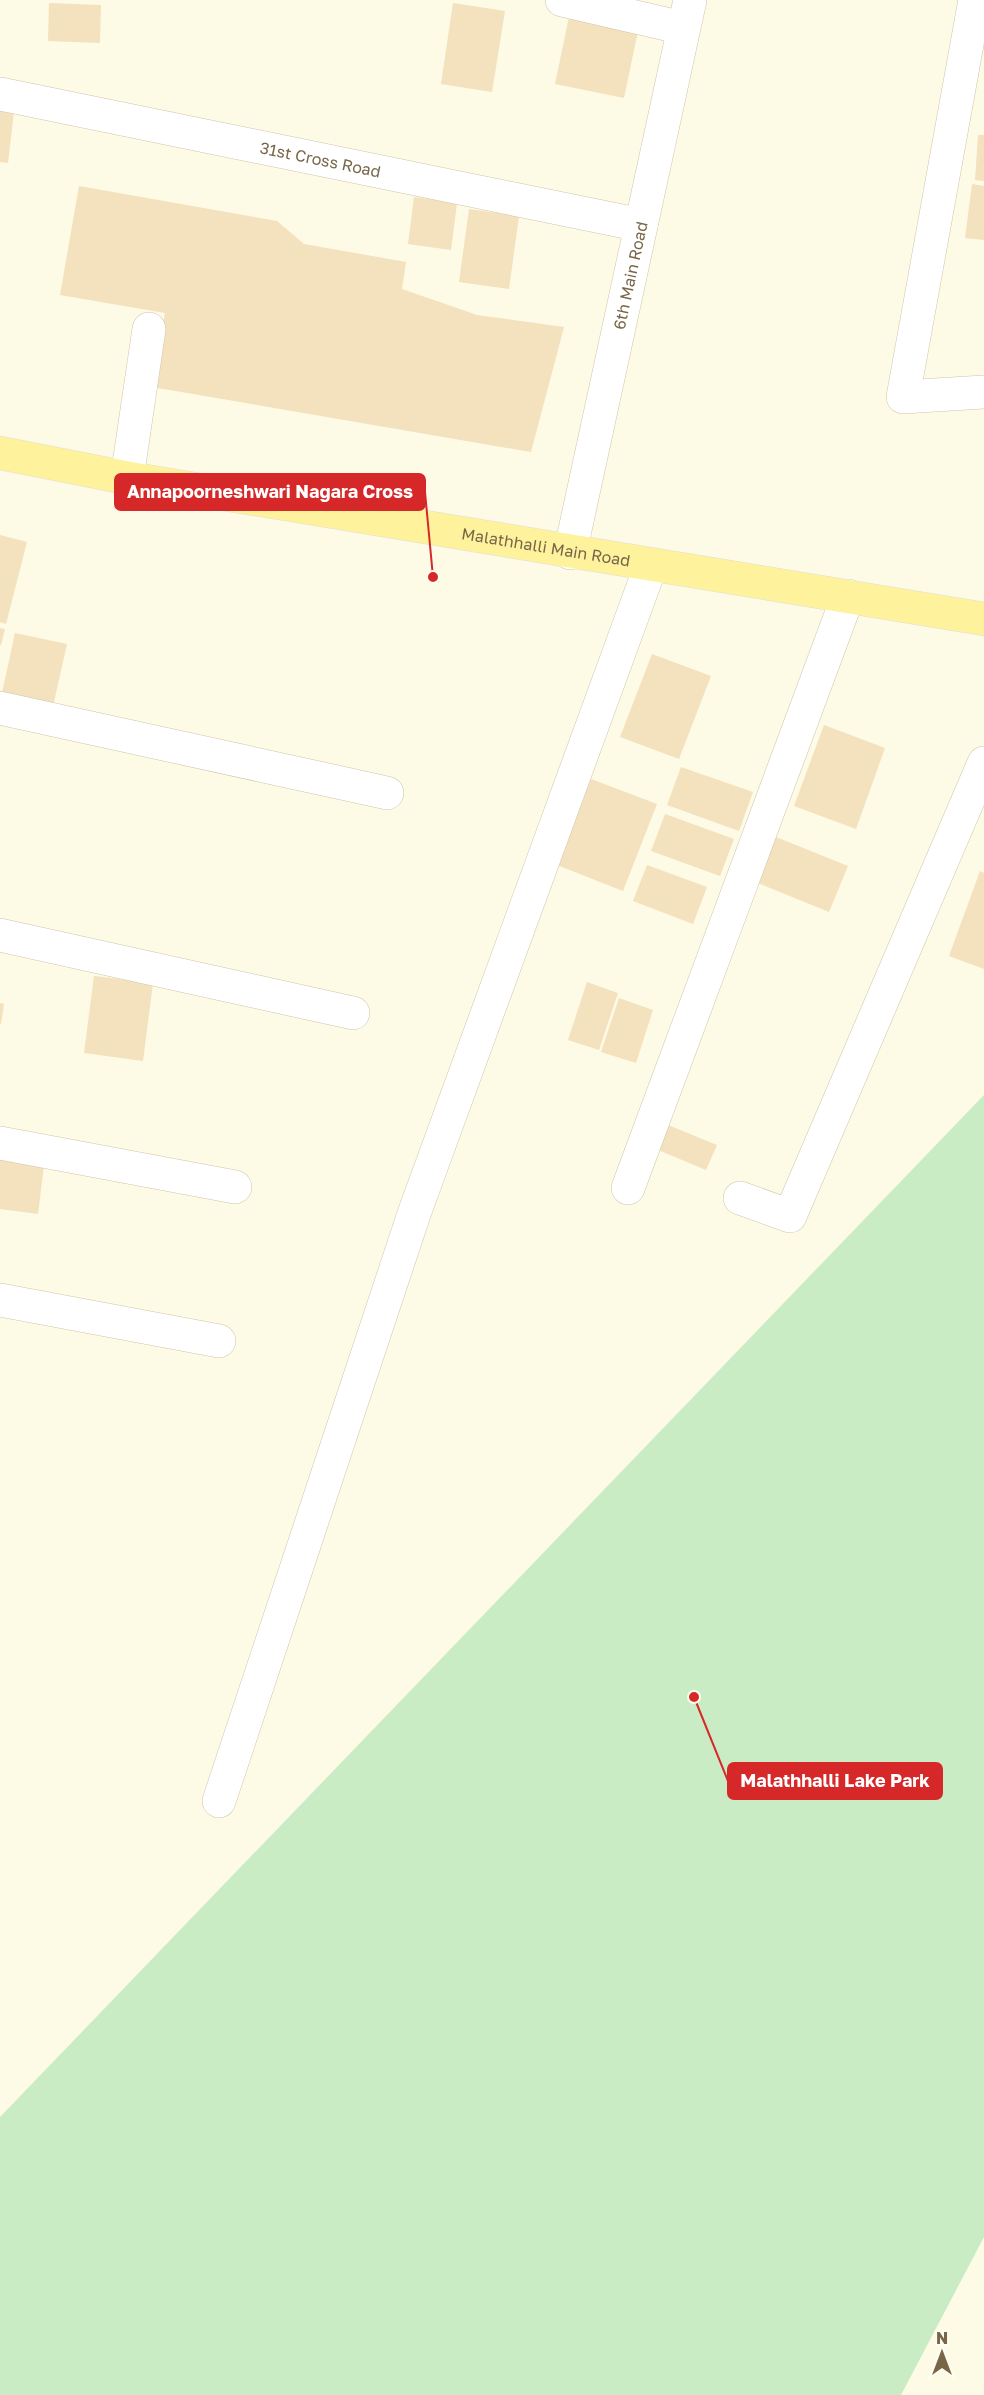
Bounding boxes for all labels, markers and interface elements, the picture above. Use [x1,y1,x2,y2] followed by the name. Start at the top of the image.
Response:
[258,137,383,182] street label: 31st Cross Road
[609,220,652,331] street label: 6th Main Road
[115,474,425,510] callout: Annapoorneshwari Nagara Cross
[127,480,413,502] text: Annapoorneshwari Nagara Cross
[460,523,632,571] street label: Malathhalli Main Road
[728,1763,942,1799] callout: Malathhalli Lake Park
[740,1769,930,1791] text: Malathhalli Lake Park
[912,2323,972,2383] north arrow
[936,2328,948,2348] text: N

